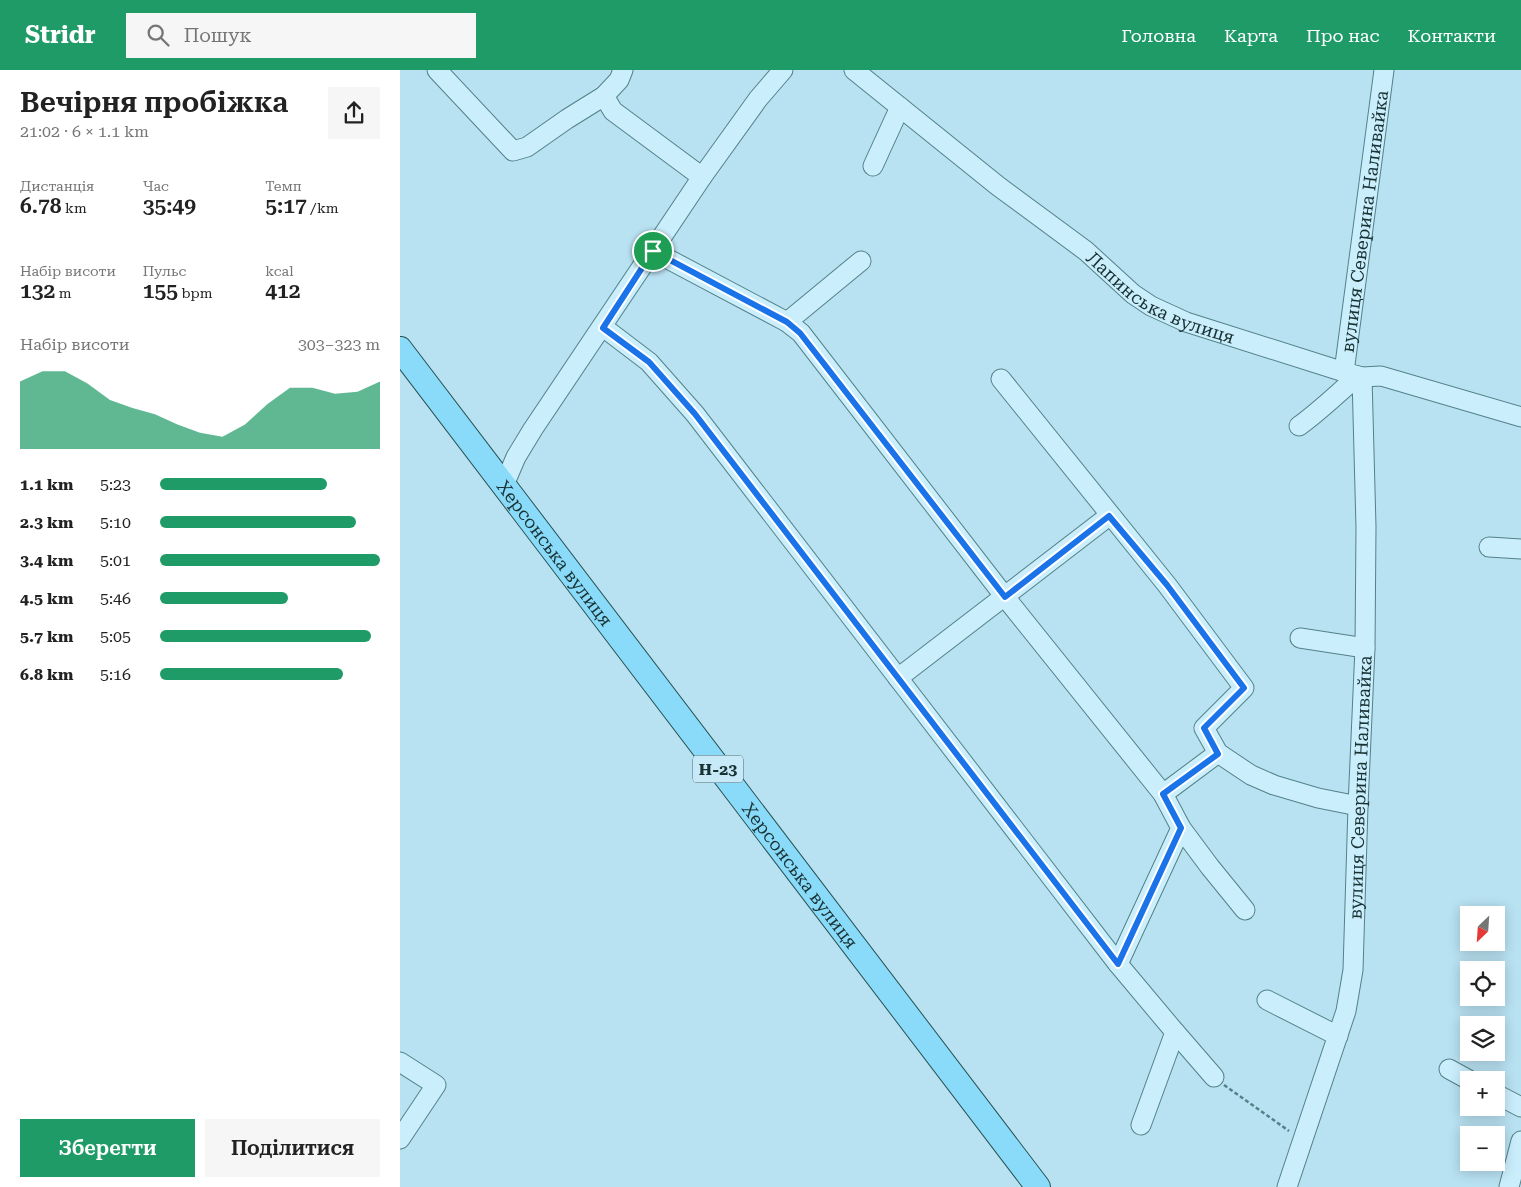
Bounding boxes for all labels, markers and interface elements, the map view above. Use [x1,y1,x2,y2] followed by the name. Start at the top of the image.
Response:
[126,13,476,58] search box
[25,21,96,49] text: Stridr
[144,21,172,49] icon: search
[184,24,251,47] text: Пошук
[1121,25,1196,46] text: Головна
[1224,25,1278,46] text: Карта
[1306,25,1379,46] text: Про нас
[1407,25,1496,46] text: Контакти
[20,86,288,119] text: Вечірня пробіжка
[328,87,380,139] button: share
[1336,89,1392,354] street label: вулиця Северина Наливайка
[20,122,149,141] text: 21:02 · 6 × 1.1 km
[20,178,94,194] text: Дистанція
[143,178,169,194] text: Час
[265,178,302,194] text: Темп
[20,194,61,218] text: 6.78
[143,194,196,218] text: 35:49
[265,194,307,218] text: 5:17
[61,200,87,216] text: km
[307,200,339,216] text: /km
[632,230,674,272] pin
[639,237,667,265] icon: arrive
[1083,247,1237,347] street label: Лапинська вулиця
[20,263,116,279] text: Набір висоти
[143,263,186,279] text: Пульс
[265,263,294,279] text: kcal
[20,279,55,303] text: 132
[143,279,178,303] text: 155
[265,279,301,303] text: 412
[55,285,72,301] text: m
[178,285,212,301] text: bpm
[20,335,130,354] text: Набір висоти
[298,335,380,354] text: 303–323 m
[20,475,73,494] text: 1.1 km
[100,475,131,494] text: 5:23
[493,476,617,630] street label: Херсонська вулиця
[20,513,73,532] text: 2.3 km
[100,513,131,532] text: 5:10
[20,551,73,570] text: 3.4 km
[100,551,131,570] text: 5:01
[20,589,73,608] text: 4.5 km
[100,589,131,608] text: 5:46
[20,627,73,646] text: 5.7 km
[100,627,131,646] text: 5:05
[1344,655,1375,920] street label: вулиця Северина Наливайка
[20,665,73,684] text: 6.8 km
[100,665,131,684] text: 5:16
[693,756,743,782] road number: Н-23
[738,798,863,952] street label: Херсонська вулиця
[1460,906,1505,951] north arrow
[1460,906,1505,1171] map controls
[1460,961,1505,1006] button: locate
[1460,1016,1505,1061] button: layers
[1460,1071,1505,1116] button: +
[20,1119,195,1177] button: Зберегти
[205,1119,380,1177] button: Поділитися
[1460,1126,1505,1171] button: −

